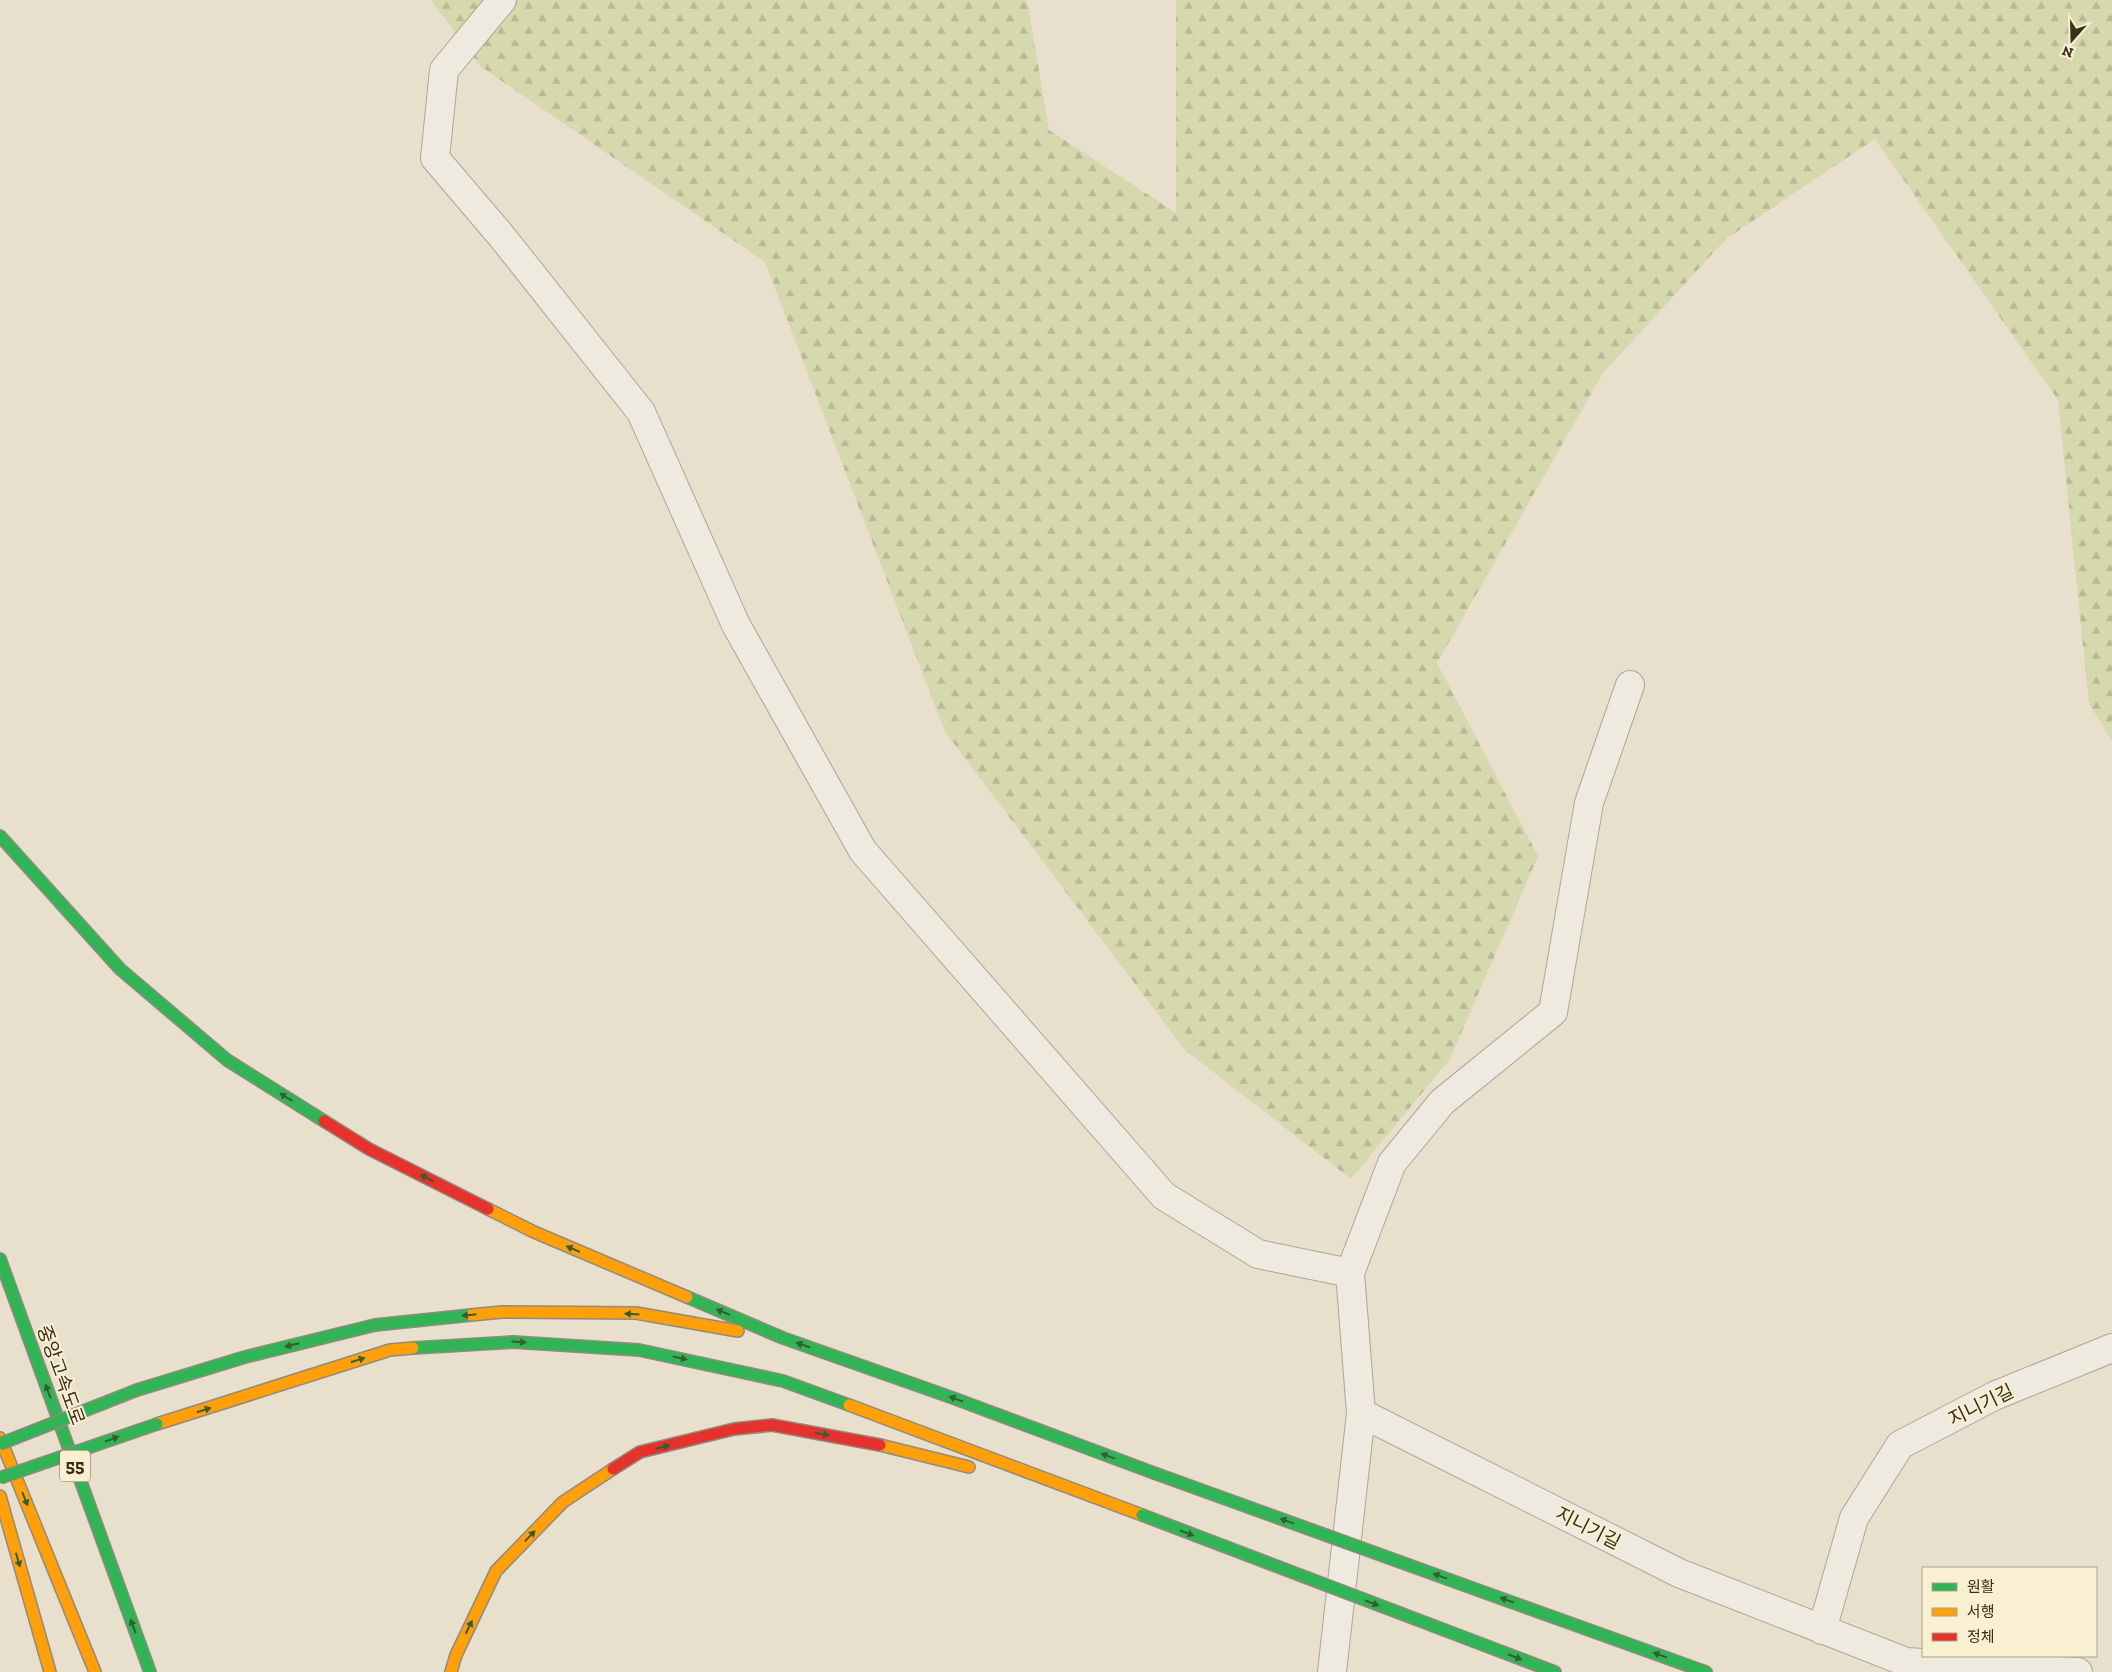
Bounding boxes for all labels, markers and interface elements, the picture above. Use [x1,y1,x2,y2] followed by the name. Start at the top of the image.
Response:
[2047,15,2097,65] north arrow
[2059,42,2076,62] text: N
[280,1092,293,1102] one-way arrow
[420,1174,434,1182] one-way arrow
[566,1244,580,1252] one-way arrow
[715,1308,730,1316] one-way arrow
[624,1309,640,1317] one-way arrow
[461,1311,477,1319] one-way arrow
[32,1322,90,1428] street label: 중앙고속도로
[511,1339,527,1347] one-way arrow
[285,1341,300,1349] one-way arrow
[795,1341,810,1349] one-way arrow
[673,1355,689,1363] one-way arrow
[351,1356,366,1364] one-way arrow
[1945,1379,2017,1431] street label: 지니기길
[44,1383,52,1398] one-way arrow
[948,1395,963,1403] one-way arrow
[196,1405,211,1413] one-way arrow
[815,1430,830,1438] one-way arrow
[105,1435,120,1442] one-way arrow
[656,1443,671,1451] one-way arrow
[60,1450,90,1482] road number: 55
[1100,1452,1115,1460] one-way arrow
[21,1492,29,1507] one-way arrow
[1552,1502,1624,1554] street label: 지니기길
[1279,1517,1294,1525] one-way arrow
[1180,1529,1195,1537] one-way arrow
[524,1530,536,1542] one-way arrow
[15,1553,23,1568] one-way arrow
[1922,1567,2097,1657] legend
[1432,1572,1447,1580] one-way arrow
[1967,1578,1995,1596] text: 원활
[1500,1596,1515,1603] one-way arrow
[1365,1599,1380,1607] one-way arrow
[1967,1603,1995,1621] text: 서행
[129,1618,137,1633] one-way arrow
[465,1620,473,1634] one-way arrow
[1967,1628,1995,1646] text: 정체
[1653,1651,1668,1659] one-way arrow
[1508,1654,1523,1661] one-way arrow

